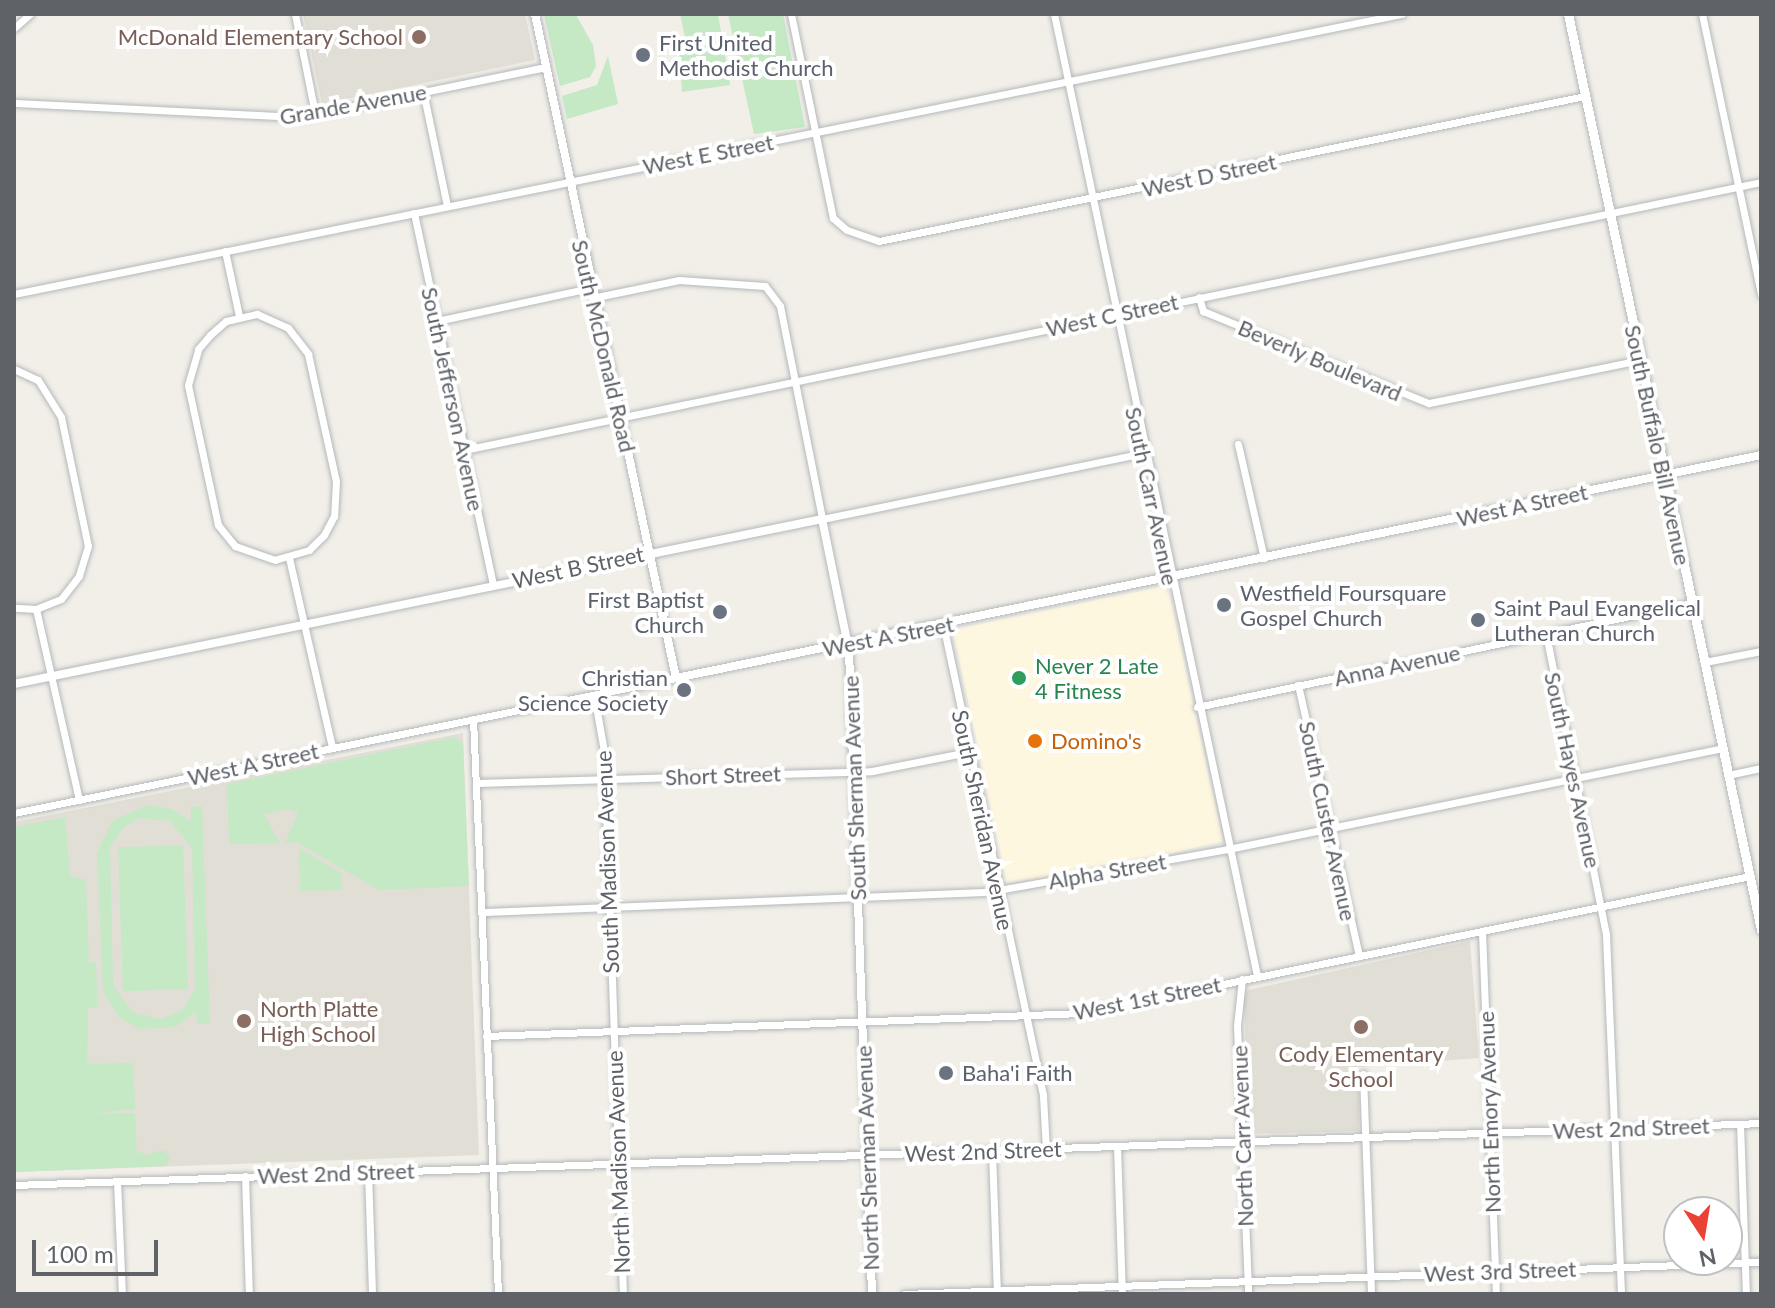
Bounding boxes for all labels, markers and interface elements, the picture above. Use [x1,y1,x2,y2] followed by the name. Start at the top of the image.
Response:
[117,24,403,50] place label: McDonald Elementary School
[410,28,428,46] marker: McDonald Elementary School
[659,29,833,80] place label: First United Methodist Church
[634,46,652,64] marker: First United Methodist Church
[277,78,429,130] street label: Grande Avenue
[640,128,776,180] street label: West E Street
[1140,148,1278,202] street label: West D Street
[567,237,641,455] street label: South McDonald Road
[416,284,490,514] street label: South Jefferson Avenue
[1043,288,1181,342] street label: West C Street
[1234,314,1406,406] street label: Beverly Boulevard
[1620,322,1696,568] street label: South Buffalo Bill Avenue
[1120,404,1184,588] street label: South Carr Avenue
[1453,478,1591,532] street label: West A Street
[510,540,646,594] street label: West B Street
[1240,579,1446,630] place label: Westfield Foursquare Gospel Church
[587,586,704,638] place label: First Baptist Church
[1494,594,1701,646] place label: Saint Paul Evangelical Lutheran Church
[1215,596,1233,614] marker: Westfield Foursquare Gospel Church
[711,603,729,621] marker: First Baptist Church
[819,610,957,662] street label: West A Street
[1469,611,1487,629] marker: Saint Paul Evangelical Lutheran Church
[1331,639,1463,691] street label: Anna Avenue
[1035,652,1159,704] place label: Never 2 Late 4 Fitness
[518,664,668,716] place label: Christian Science Society
[1010,669,1028,687] marker: Never 2 Late 4 Fitness
[1539,669,1607,871] street label: South Hayes Avenue
[837,675,871,901] street label: South Sherman Avenue
[675,681,693,699] marker: Christian Science Society
[947,707,1019,933] street label: South Sheridan Avenue
[1294,718,1362,924] street label: South Custer Avenue
[1051,728,1142,754] place label: Domino's
[1026,732,1044,750] marker: Domino's
[184,737,322,791] street label: West A Street
[590,750,624,974] street label: South Madison Avenue
[665,760,781,790] street label: Short Street
[1046,848,1168,894] street label: Alpha Street
[1071,971,1223,1025] street label: West 1st Street
[260,995,378,1046] place label: North Platte High School
[1472,1010,1506,1214] street label: North Emory Avenue
[235,1012,253,1030] marker: North Platte High School
[1352,1018,1370,1036] marker: Cody Elementary School
[1278,1040,1444,1092] place label: Cody Elementary School
[1226,1044,1258,1228] street label: North Carr Avenue
[850,1045,884,1271] street label: North Sherman Avenue
[601,1050,635,1274] street label: North Madison Avenue
[962,1060,1073,1086] place label: Baha'i Faith
[937,1064,955,1082] marker: Baha'i Faith
[1552,1112,1710,1144] street label: West 2nd Street
[904,1135,1062,1167] street label: West 2nd Street
[257,1157,415,1189] street label: West 2nd Street
[1663,1196,1743,1276] north arrow
[36,1224,162,1274] scale bar
[46,1239,114,1268] text: 100 m
[1697,1243,1719,1273] text: N
[1423,1255,1577,1287] street label: West 3rd Street

